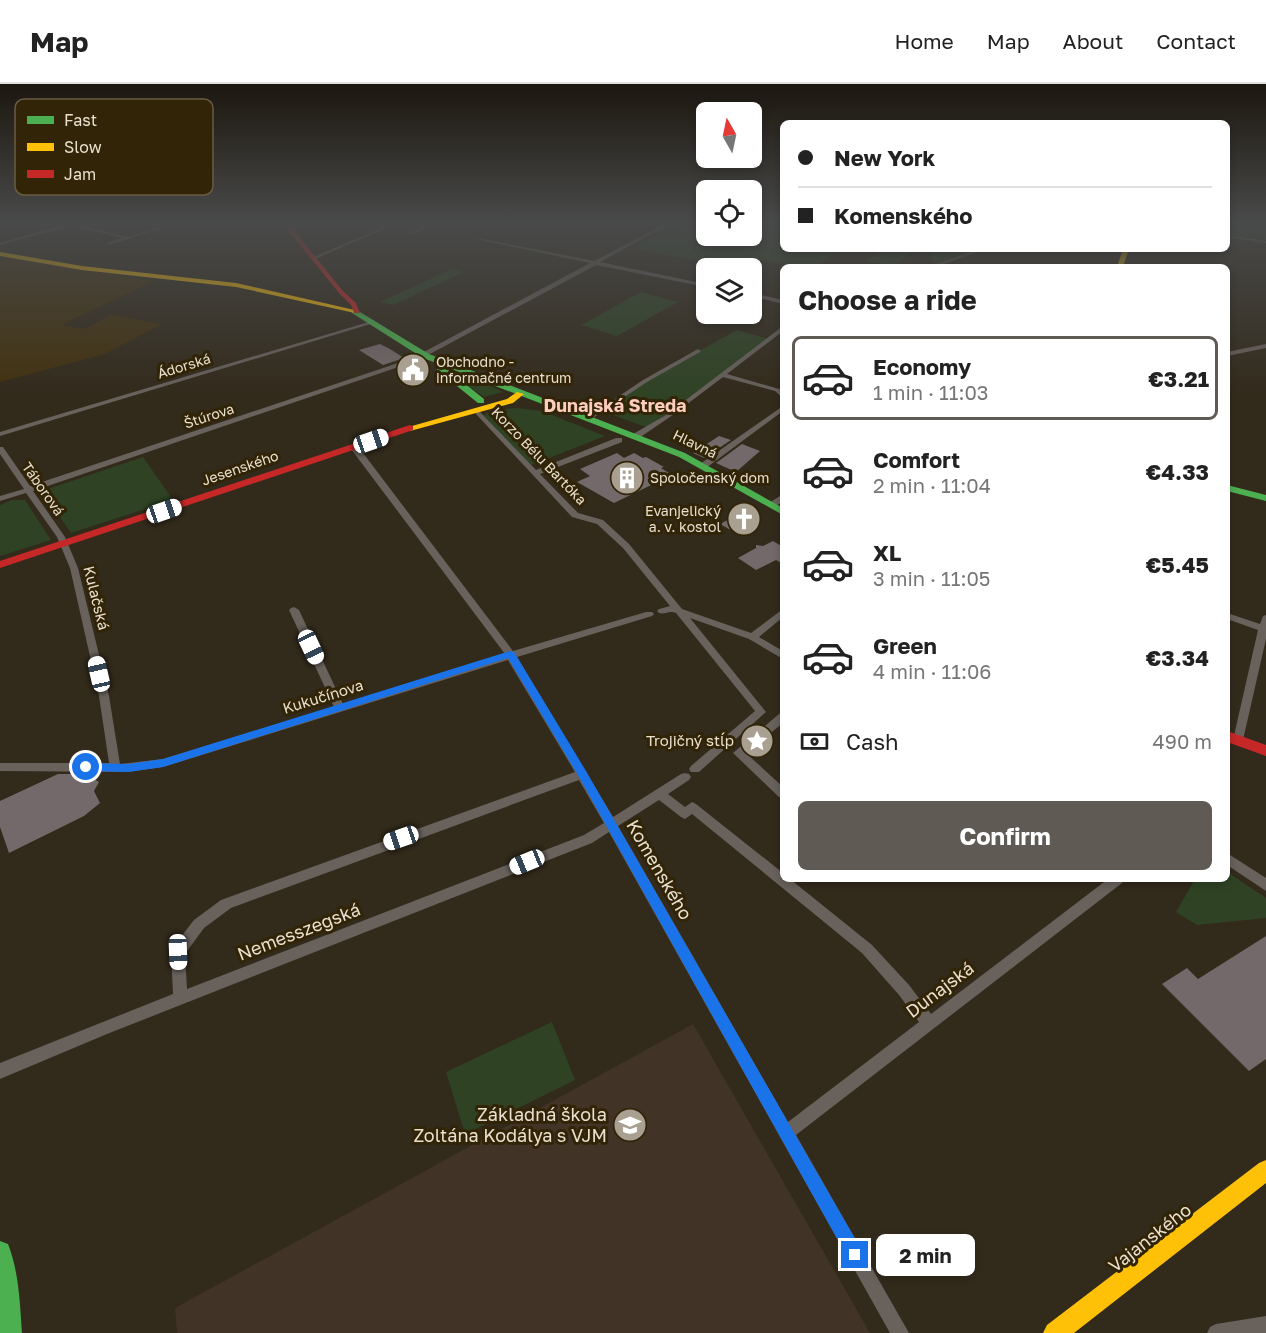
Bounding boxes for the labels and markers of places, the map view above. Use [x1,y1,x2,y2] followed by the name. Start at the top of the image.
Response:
[395,352,431,388] public building icon: Obchodno - informačné centrum
[436,353,572,386] place label: Obchodno - informačné centrum
[609,460,645,496] building icon: Spoločenský dom
[650,469,769,486] place label: Spoločenský dom
[726,501,762,537] church icon: Evanjelický a. v. kostol
[645,502,721,535] place label: Evanjelický a. v. kostol
[739,723,775,759] place icon: Trojičný stĺp
[646,731,734,749] place label: Trojičný stĺp
[413,1103,607,1146] place label: Základná škola Zoltána Kodálya s VJM
[612,1107,648,1143] school or university icon: Základná škola Zoltána Kodálya s VJM

